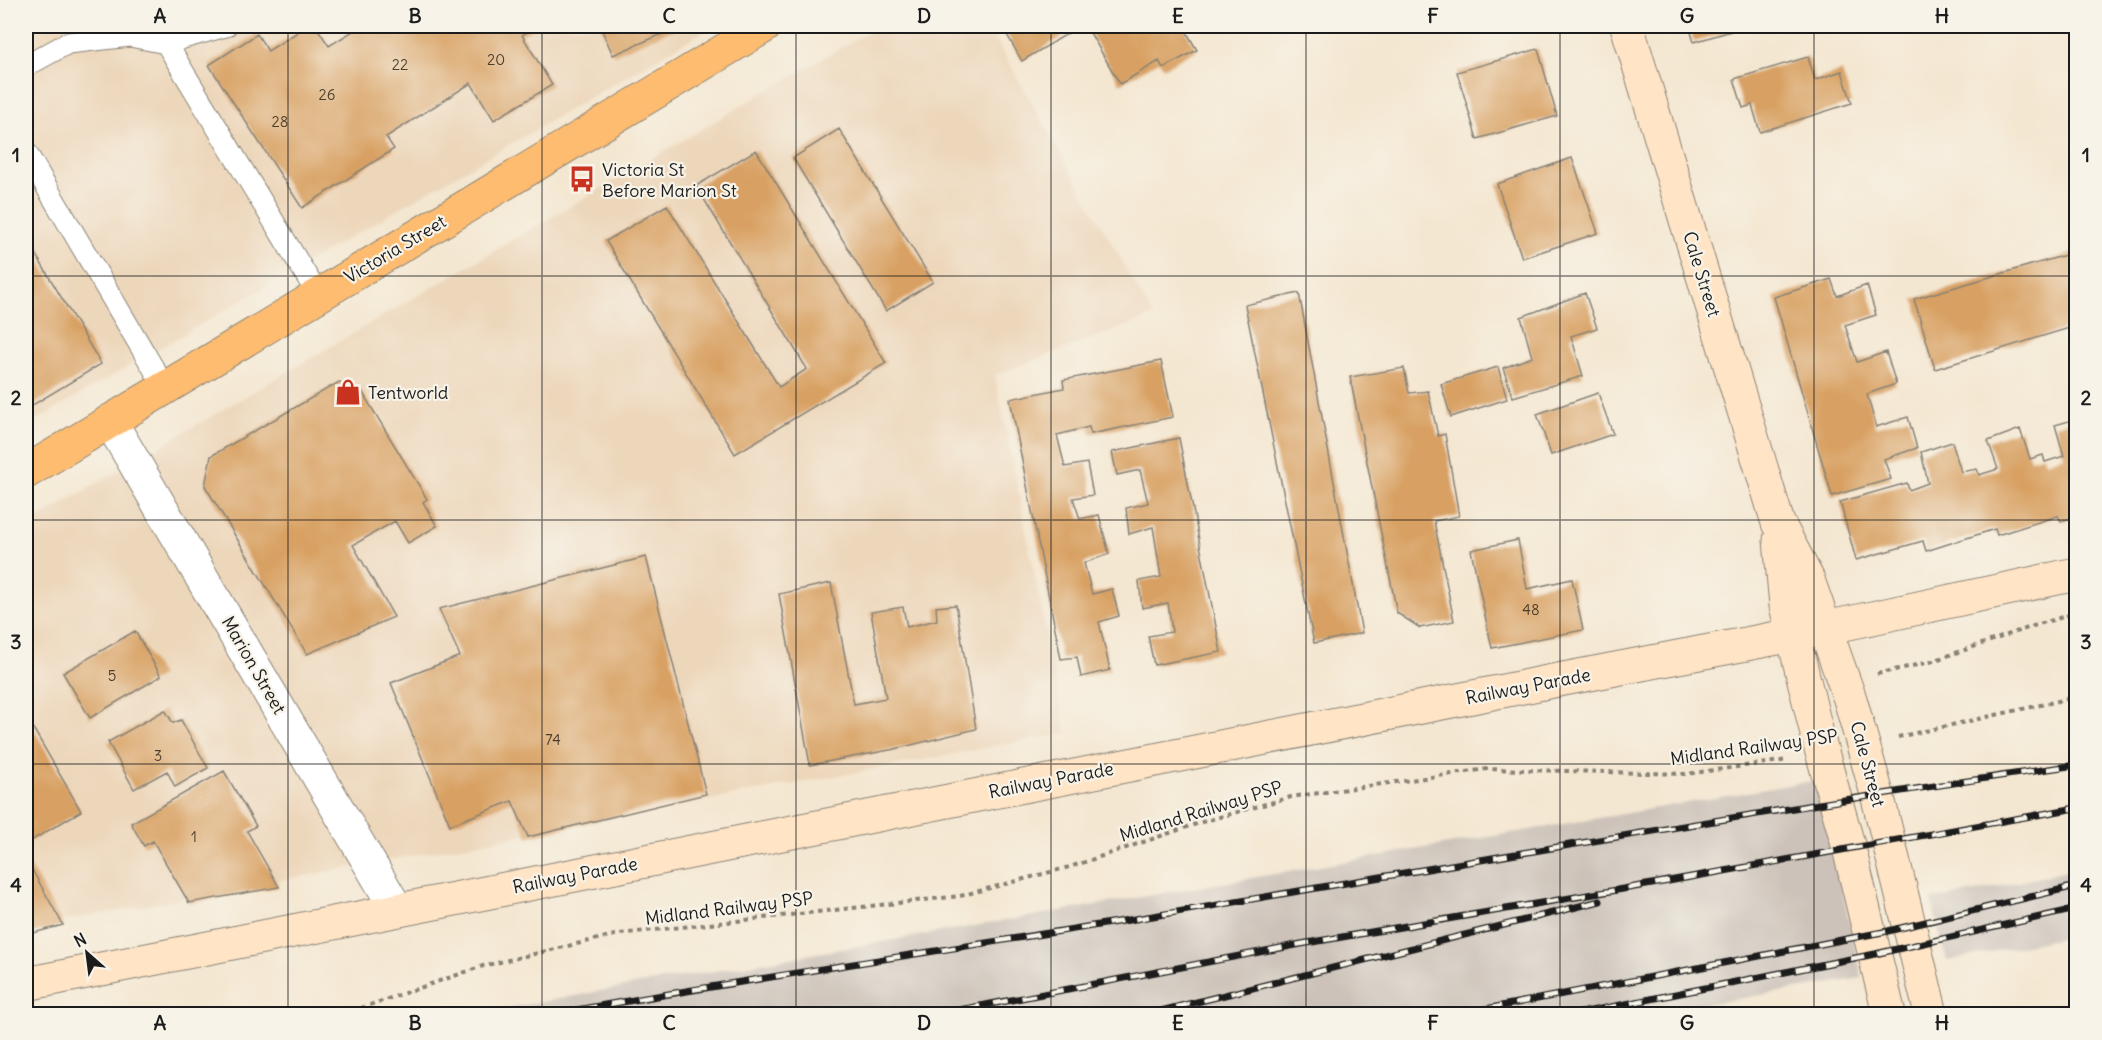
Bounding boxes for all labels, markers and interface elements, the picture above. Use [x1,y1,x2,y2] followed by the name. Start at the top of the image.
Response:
[154,3,167,28] text: A
[408,3,422,28] text: B
[662,3,676,28] text: C
[917,3,931,28] text: D
[1172,3,1184,28] text: E
[1427,3,1439,28] text: F
[1680,3,1694,28] text: G
[1935,3,1949,28] text: H
[487,50,505,69] house number: 20
[392,55,408,74] house number: 22
[319,85,335,104] house number: 26
[272,112,288,131] house number: 28
[12,142,20,167] text: 1
[2082,142,2090,167] text: 1
[602,158,737,202] place label: Victoria St Before Marion St
[567,164,597,194] bus stop icon: Victoria St Before Marion St
[340,210,450,288] street label: Victoria Street
[1678,229,1726,319] street label: Cale Street
[333,377,363,407] shop icon: Tentworld
[368,381,449,404] place label: Tentworld
[11,385,22,410] text: 2
[2081,385,2092,410] text: 2
[1522,600,1540,619] house number: 48
[217,612,291,718] street label: Marion Street
[10,629,22,654] text: 3
[2080,629,2092,654] text: 3
[1464,663,1592,709] street label: Railway Parade
[108,666,116,685] house number: 5
[1845,719,1891,809] street label: Cale Street
[1669,724,1839,770] street label: Midland Railway PSP
[545,730,561,749] house number: 74
[154,746,162,765] house number: 3
[987,757,1115,803] street label: Railway Parade
[1117,775,1285,847] street label: Midland Railway PSP
[191,827,197,846] house number: 1
[511,852,639,898] street label: Railway Parade
[10,872,22,897] text: 4
[2080,872,2092,897] text: 4
[644,886,814,930] street label: Midland Railway PSP
[57,923,117,983] north arrow
[70,928,90,951] text: N
[154,1010,167,1035] text: A
[408,1010,422,1035] text: B
[662,1010,676,1035] text: C
[917,1010,931,1035] text: D
[1172,1010,1184,1035] text: E
[1427,1010,1439,1035] text: F
[1680,1010,1694,1035] text: G
[1935,1010,1949,1035] text: H

